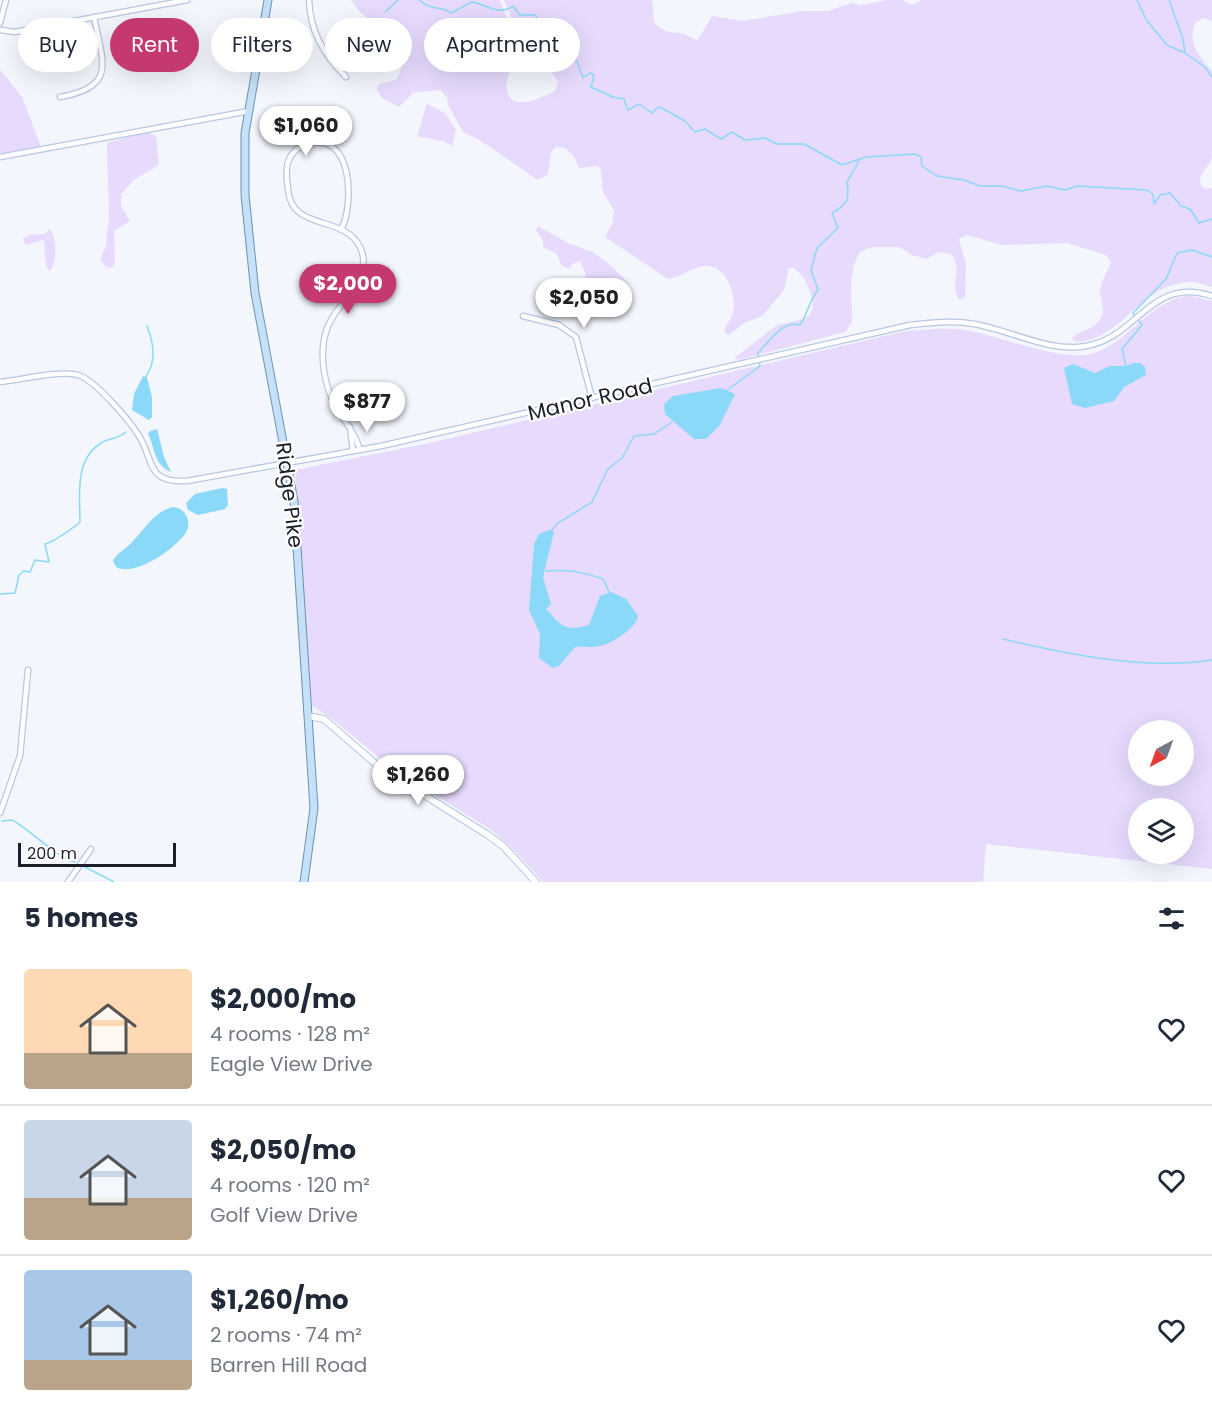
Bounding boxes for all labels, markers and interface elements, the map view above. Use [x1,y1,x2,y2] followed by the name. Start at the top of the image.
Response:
[18,18,98,72] chip: Buy
[110,18,199,72] chip: Rent
[211,18,313,72] chip: Filters
[325,18,412,72] chip: New
[424,18,580,72] chip: Apartment
[257,106,355,157] pin: $1,060
[273,111,339,139] text: $1,060
[299,264,397,315] pin: $2,000
[313,269,383,297] text: $2,000
[535,278,633,329] pin: $2,050
[549,283,619,311] text: $2,050
[525,371,655,427] street label: Manor Road
[331,382,403,433] pin: $877
[343,387,391,415] text: $877
[269,441,311,549] street label: Ridge Pike
[1128,720,1194,786] north arrow
[1128,720,1194,864] map controls
[369,755,467,806] pin: $1,260
[386,760,450,788] text: $1,260
[1128,798,1194,864] button: layers
[18,840,176,868] scale bar
[27,842,77,865] text: 200 m
[24,900,139,936] text: 5 homes
[1155,902,1188,935] icon: filters
[210,981,356,1017] text: $2,000/mo
[72,993,144,1065] icon: home
[1155,1013,1188,1046] icon: heart
[210,1020,370,1048] text: 4 rooms · 128 m²
[210,1050,373,1078] text: Eagle View Drive
[210,1132,356,1168] text: $2,050/mo
[72,1144,144,1216] icon: home
[1155,1164,1188,1197] icon: heart
[210,1171,370,1199] text: 4 rooms · 120 m²
[210,1201,358,1229] text: Golf View Drive
[210,1282,349,1318] text: $1,260/mo
[72,1294,144,1366] icon: home
[1155,1314,1188,1347] icon: heart
[210,1321,362,1349] text: 2 rooms · 74 m²
[210,1351,367,1379] text: Barren Hill Road

